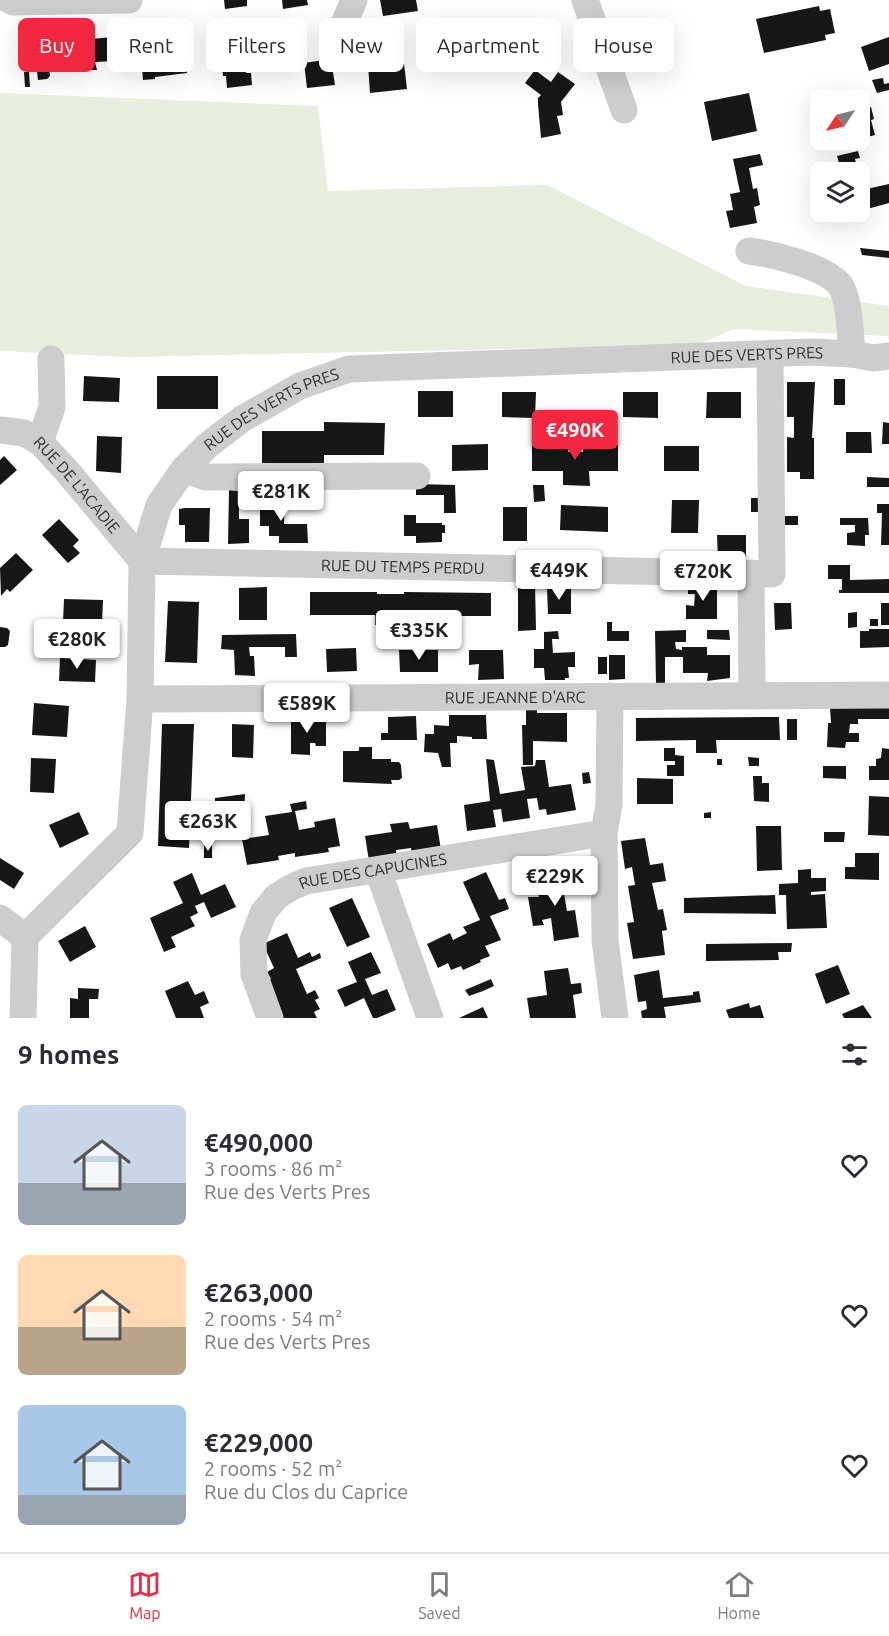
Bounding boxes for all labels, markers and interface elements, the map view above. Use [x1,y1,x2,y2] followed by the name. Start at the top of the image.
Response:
[18,18,95,72] chip: Buy
[107,18,194,72] chip: Rent
[206,18,307,72] chip: Filters
[319,18,404,72] chip: New
[416,18,561,72] chip: Apartment
[573,18,674,72] chip: House
[810,90,870,150] north arrow
[810,90,870,222] map controls
[810,162,870,222] button: layers
[670,343,824,366] street label: RUE DES VERTS PRES
[200,364,341,454] street label: RUE DES VERTS PRES
[533,410,617,461] pin: €490K
[546,418,604,441] text: €490K
[30,433,124,537] street label: RUE DE L'ACADIE
[239,471,323,522] pin: €281K
[252,479,310,502] text: €281K
[517,550,601,601] pin: €449K
[661,551,745,602] pin: €720K
[321,556,485,577] street label: RUE DU TEMPS PERDU
[530,558,588,581] text: €449K
[674,559,732,582] text: €720K
[377,610,461,661] pin: €335K
[390,618,448,641] text: €335K
[35,619,119,670] pin: €280K
[48,627,106,650] text: €280K
[265,683,349,734] pin: €589K
[445,688,586,706] street label: RUE JEANNE D'ARC
[278,691,336,714] text: €589K
[166,801,250,852] pin: €263K
[179,809,237,832] text: €263K
[296,849,448,892] street label: RUE DES CAPUCINES
[513,856,597,907] pin: €229K
[526,864,584,887] text: €229K
[838,1038,871,1071] icon: filters
[18,1040,119,1069] text: 9 homes
[204,1128,313,1157] text: €490,000
[66,1129,138,1201] icon: home
[838,1149,871,1182] icon: heart
[204,1157,342,1180] text: 3 rooms · 86 m²
[204,1180,370,1203] text: Rue des Verts Pres
[204,1278,313,1307] text: €263,000
[66,1279,138,1351] icon: home
[838,1299,871,1332] icon: heart
[204,1307,342,1330] text: 2 rooms · 54 m²
[204,1330,370,1353] text: Rue des Verts Pres
[204,1428,313,1457] text: €229,000
[66,1429,138,1501] icon: home
[838,1449,871,1482] icon: heart
[204,1457,342,1480] text: 2 rooms · 52 m²
[204,1480,408,1503] text: Rue du Clos du Caprice
[128,1568,161,1622] tab: Map
[418,1568,461,1622] tab: Saved
[717,1568,761,1622] tab: Home

